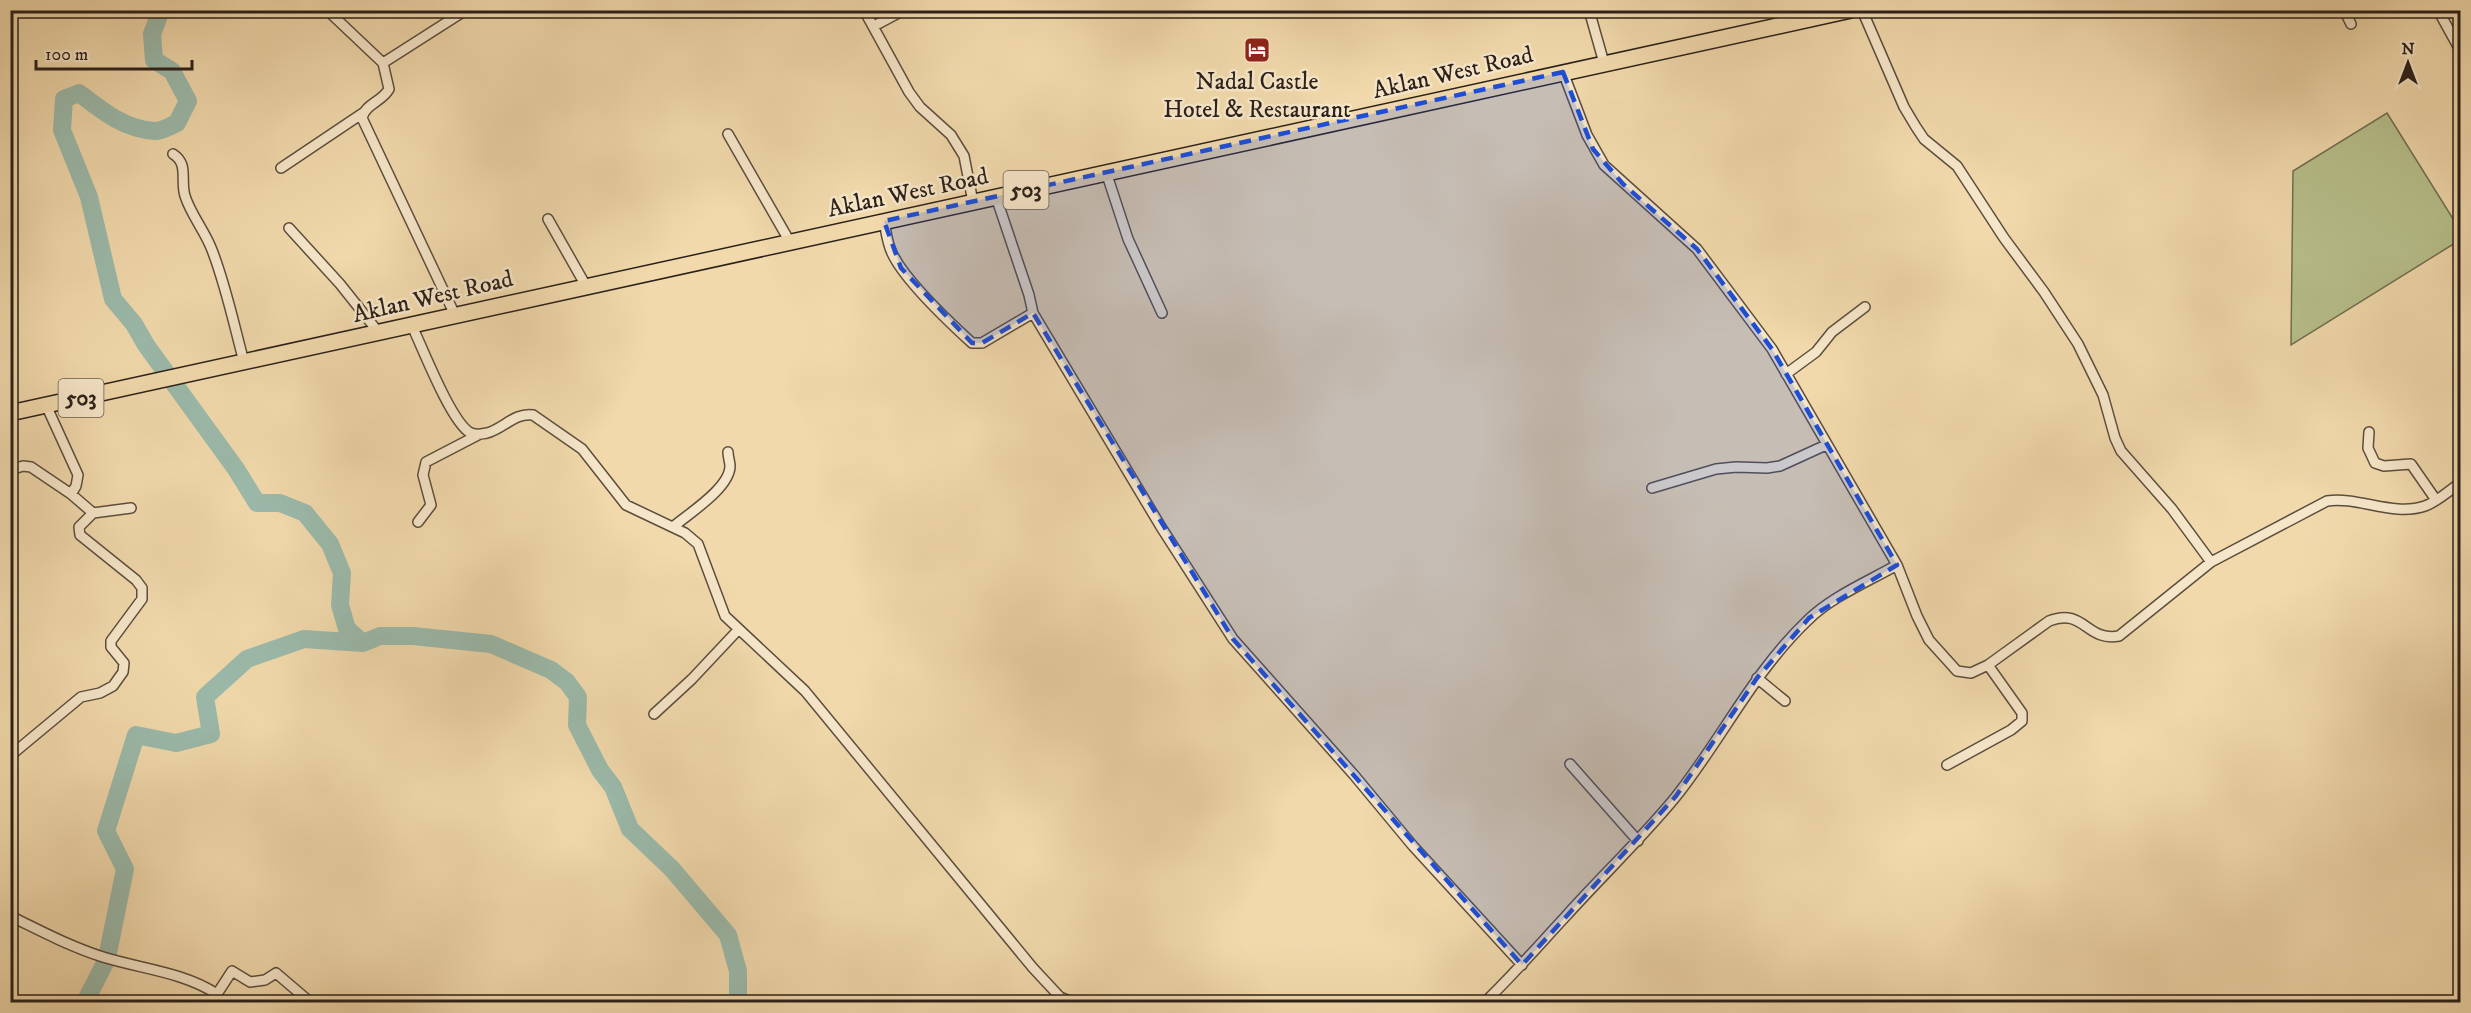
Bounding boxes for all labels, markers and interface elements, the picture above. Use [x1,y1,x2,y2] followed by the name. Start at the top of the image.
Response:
[36,33,192,71] scale bar
[2378,33,2438,93] north arrow
[1242,35,1272,65] hotel icon: Nadal Castle Hotel & Restaurant
[2401,39,2415,59] text: N
[1370,40,1536,106] street label: Aklan West Road
[45,44,88,66] text: 100 m
[1163,67,1351,125] place label: Nadal Castle Hotel & Restaurant
[825,161,991,225] street label: Aklan West Road
[1004,171,1048,209] road number: 503
[350,264,516,330] street label: Aklan West Road
[58,379,104,417] road number: 503

